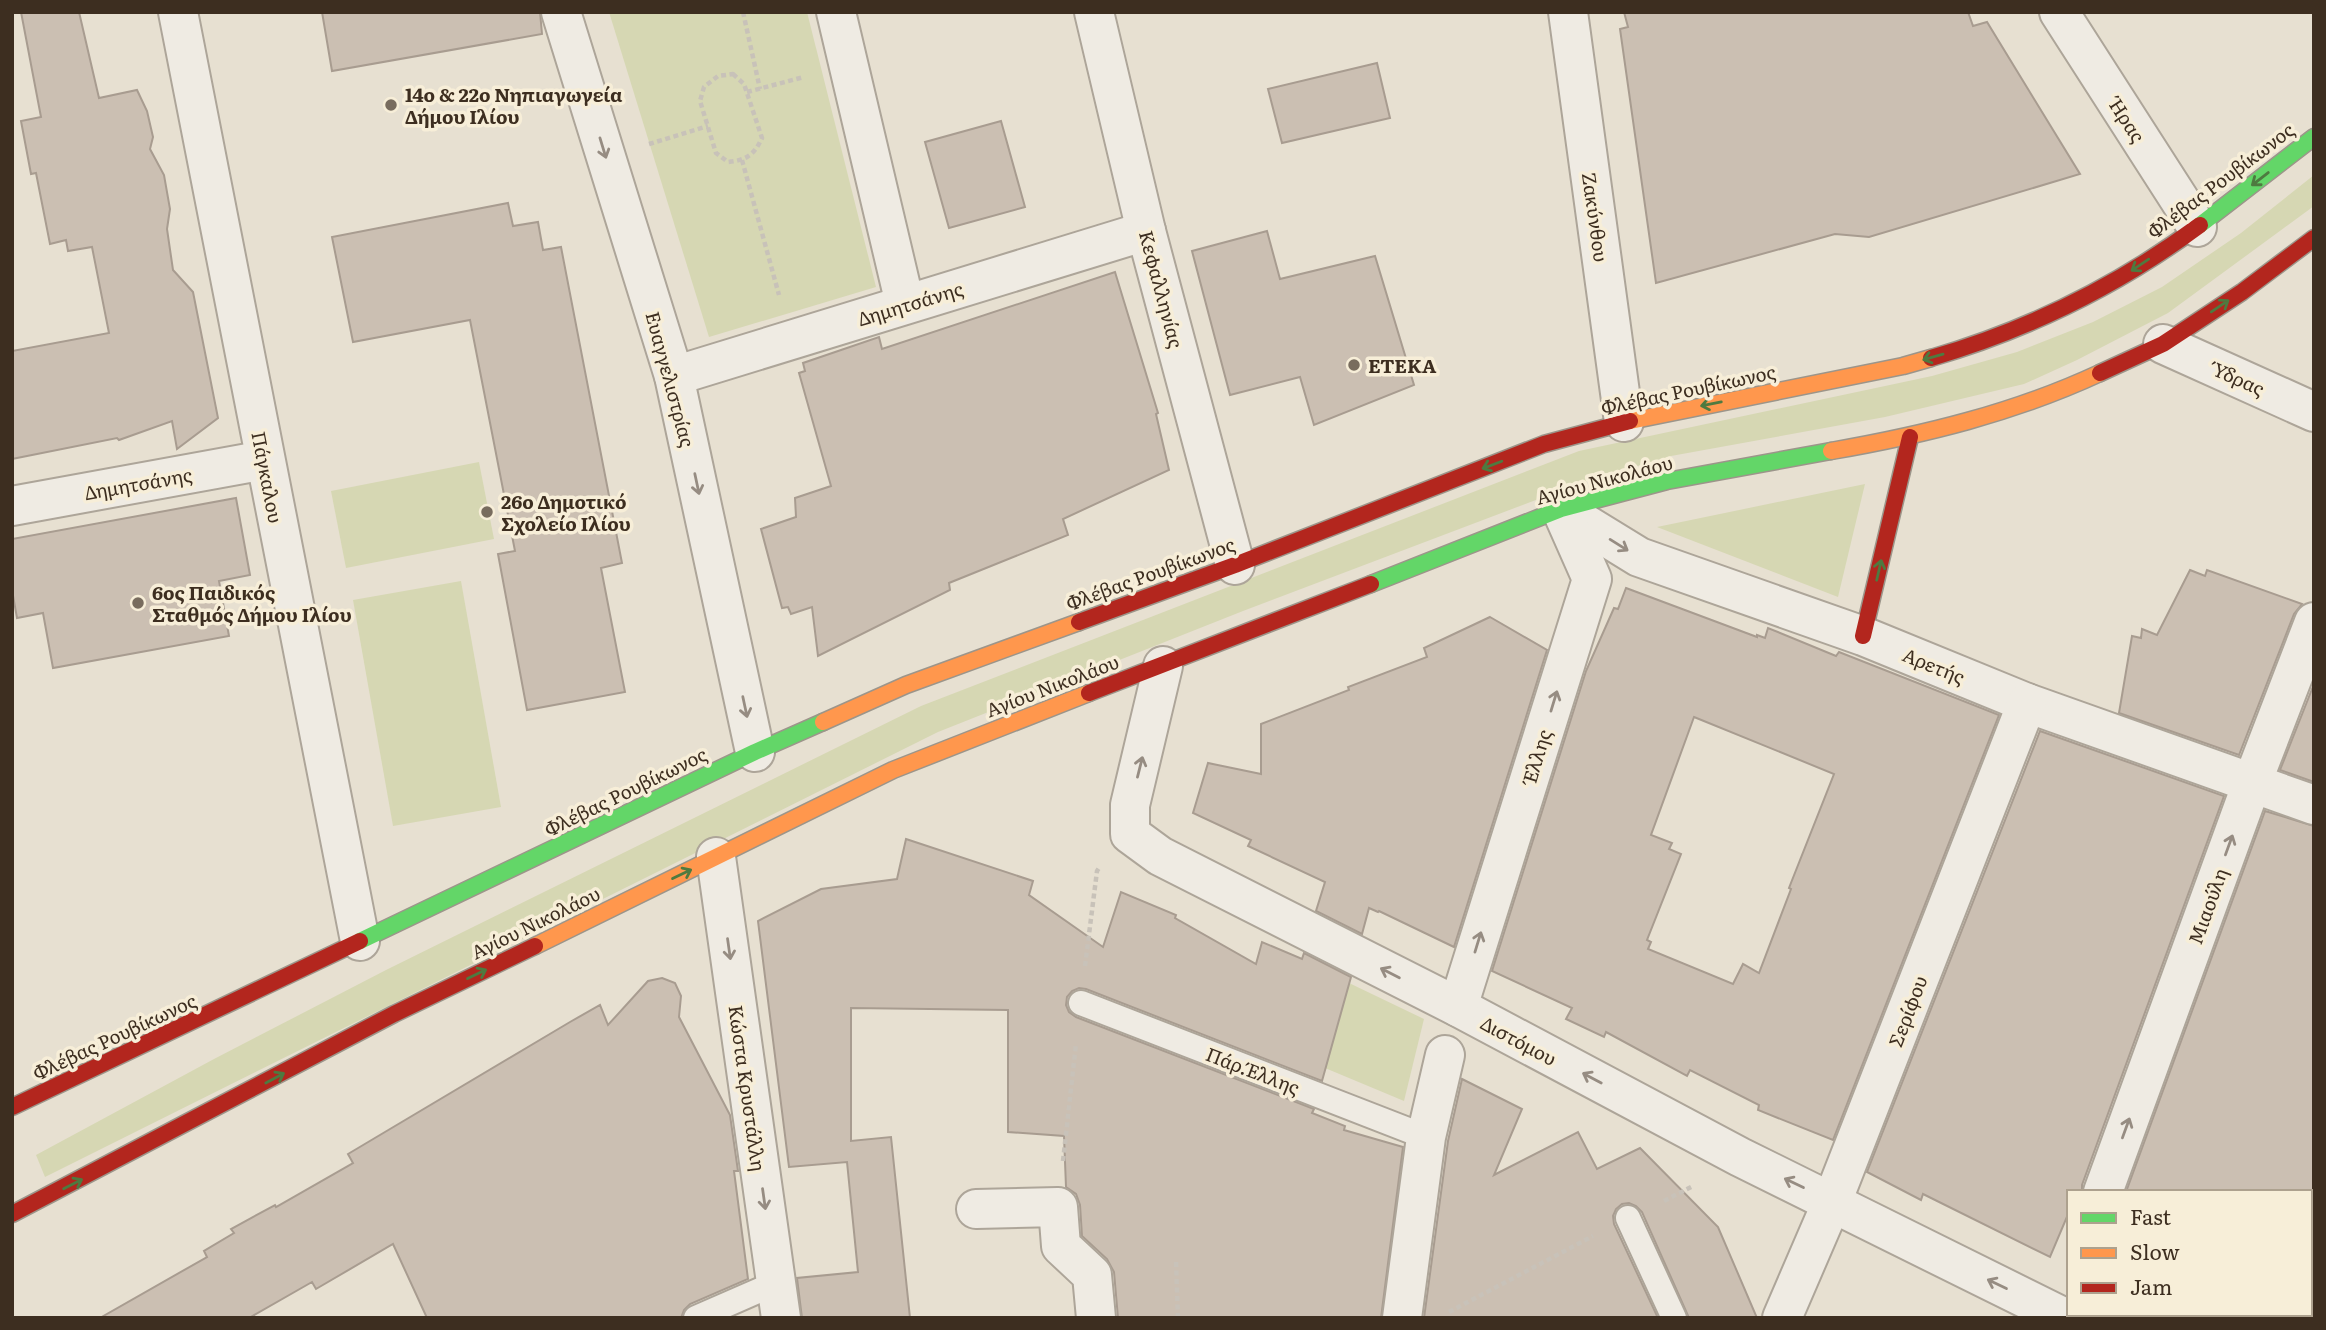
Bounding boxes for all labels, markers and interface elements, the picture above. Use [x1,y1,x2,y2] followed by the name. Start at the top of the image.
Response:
[405,80,623,130] place label: 14ο & 22ο Νηπιαγωγεία Δήμου Ιλίου
[2101,89,2153,148] street label: Ήρας
[383,97,399,113] marker: 14ο & 22ο Νηπιαγωγεία Δήμου Ιλίου
[2140,115,2300,245] street label: Φλέβας Ρουβίκωνος
[598,136,611,158] one-way arrow
[1576,170,1616,264] street label: Ζακύνθου
[2251,171,2269,186] one-way arrow
[1133,227,1191,351] street label: Κεφαλληνίας
[2131,257,2150,272] one-way arrow
[854,274,966,332] street label: Δημητσάνης
[2210,299,2229,313] one-way arrow
[639,308,703,450] street label: Ευαγγελιστρίας
[1368,351,1437,379] place label: ΕΤΕΚΑ
[1923,351,1945,364] one-way arrow
[2205,353,2269,402] street label: Ύδρας
[1346,357,1362,373] marker: ΕΤΕΚΑ
[1598,357,1778,421] street label: Φλέβας Ρουβίκωνος
[1700,398,1723,412] one-way arrow
[245,429,291,525] street label: Πάγκαλου
[1533,447,1675,511] street label: Αγίου Νικολάου
[1482,459,1504,472] one-way arrow
[82,460,194,506] street label: Δημητσάνης
[691,472,705,495] one-way arrow
[501,487,631,537] place label: 26ο Δημοτικό Σχολείο Ιλίου
[479,504,495,520] marker: 26ο Δημοτικό Σχολείο Ιλίου
[1062,529,1238,617] street label: Φλέβας Ρουβίκωνος
[1609,538,1629,552] one-way arrow
[1873,559,1886,582] one-way arrow
[152,578,352,628] place label: 6ος Παιδικός Σταθμός Δήμου Ιλίου
[130,595,146,611] marker: 6ος Παιδικός Σταθμός Δήμου Ιλίου
[1899,640,1969,690] street label: Αρετής
[981,647,1123,723] street label: Αγίου Νικολάου
[1548,691,1561,713] one-way arrow
[739,695,753,718] one-way arrow
[1513,726,1557,790] street label: Έλλης
[539,739,711,843] street label: Φλέβας Ρουβίκωνος
[1134,756,1147,779] one-way arrow
[2224,834,2236,856] one-way arrow
[2180,864,2234,948] street label: Μιαούλη
[671,867,692,881] one-way arrow
[466,879,604,965] street label: Αγίου Νικολάου
[1473,931,1486,953] one-way arrow
[723,937,736,960] one-way arrow
[1380,965,1401,979] one-way arrow
[466,967,487,980] one-way arrow
[1881,971,1933,1051] street label: Σερίφου
[27,986,201,1086] street label: Φλέβας Ρουβίκωνος
[722,1003,774,1173] street label: Κώστα Κρυστάλλη
[1476,1008,1562,1072] street label: Διστόμου
[1202,1039,1304,1101] street label: Πάρ.Έλλης
[264,1070,284,1084] one-way arrow
[1582,1071,1603,1084] one-way arrow
[2121,1117,2134,1139] one-way arrow
[62,1176,83,1190] one-way arrow
[1784,1176,1805,1189] one-way arrow
[758,1187,771,1210] one-way arrow
[2067,1190,2312,1316] legend
[2130,1200,2171,1231] text: Fast
[2130,1235,2180,1266] text: Slow
[2130,1270,2172,1301] text: Jam
[1987,1276,2008,1290] one-way arrow

